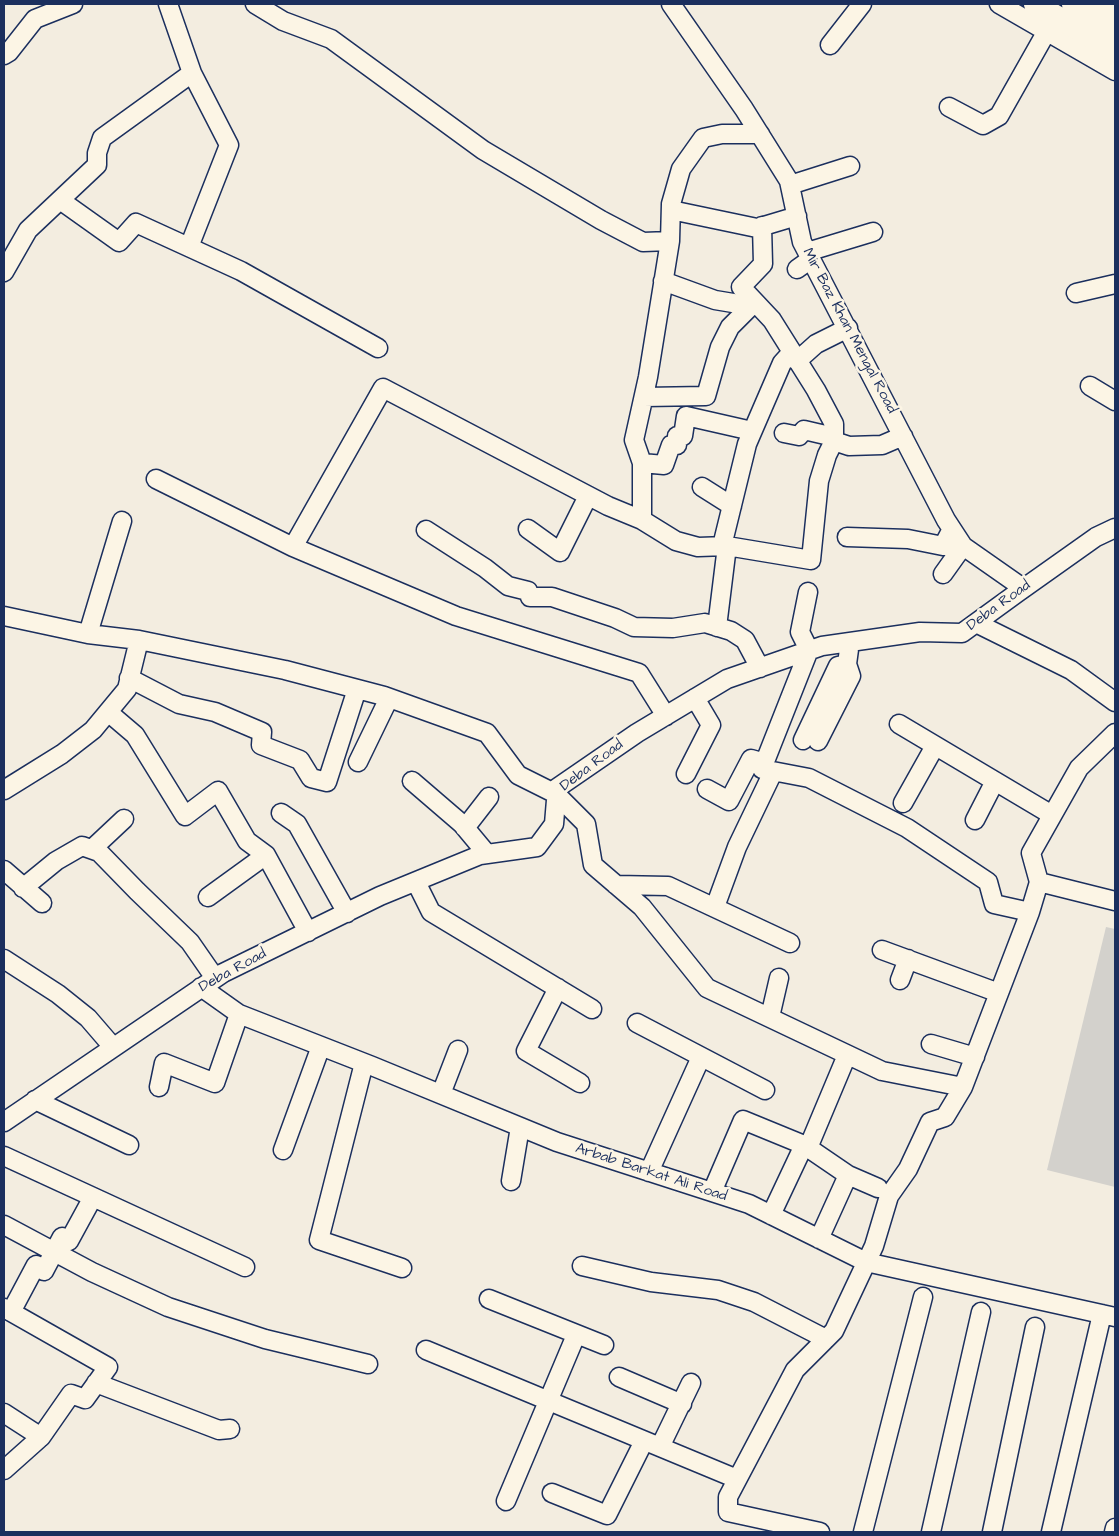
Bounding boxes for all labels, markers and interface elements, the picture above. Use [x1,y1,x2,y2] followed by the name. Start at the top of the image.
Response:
[798,245,900,417] street label: Mir Baz Khan Mengal Road
[964,577,1034,635] street label: Deba Road
[557,736,627,796] street label: Deba Road
[196,945,270,997] street label: Deba Road
[573,1140,729,1206] street label: Arbab Barkat Ali Road

